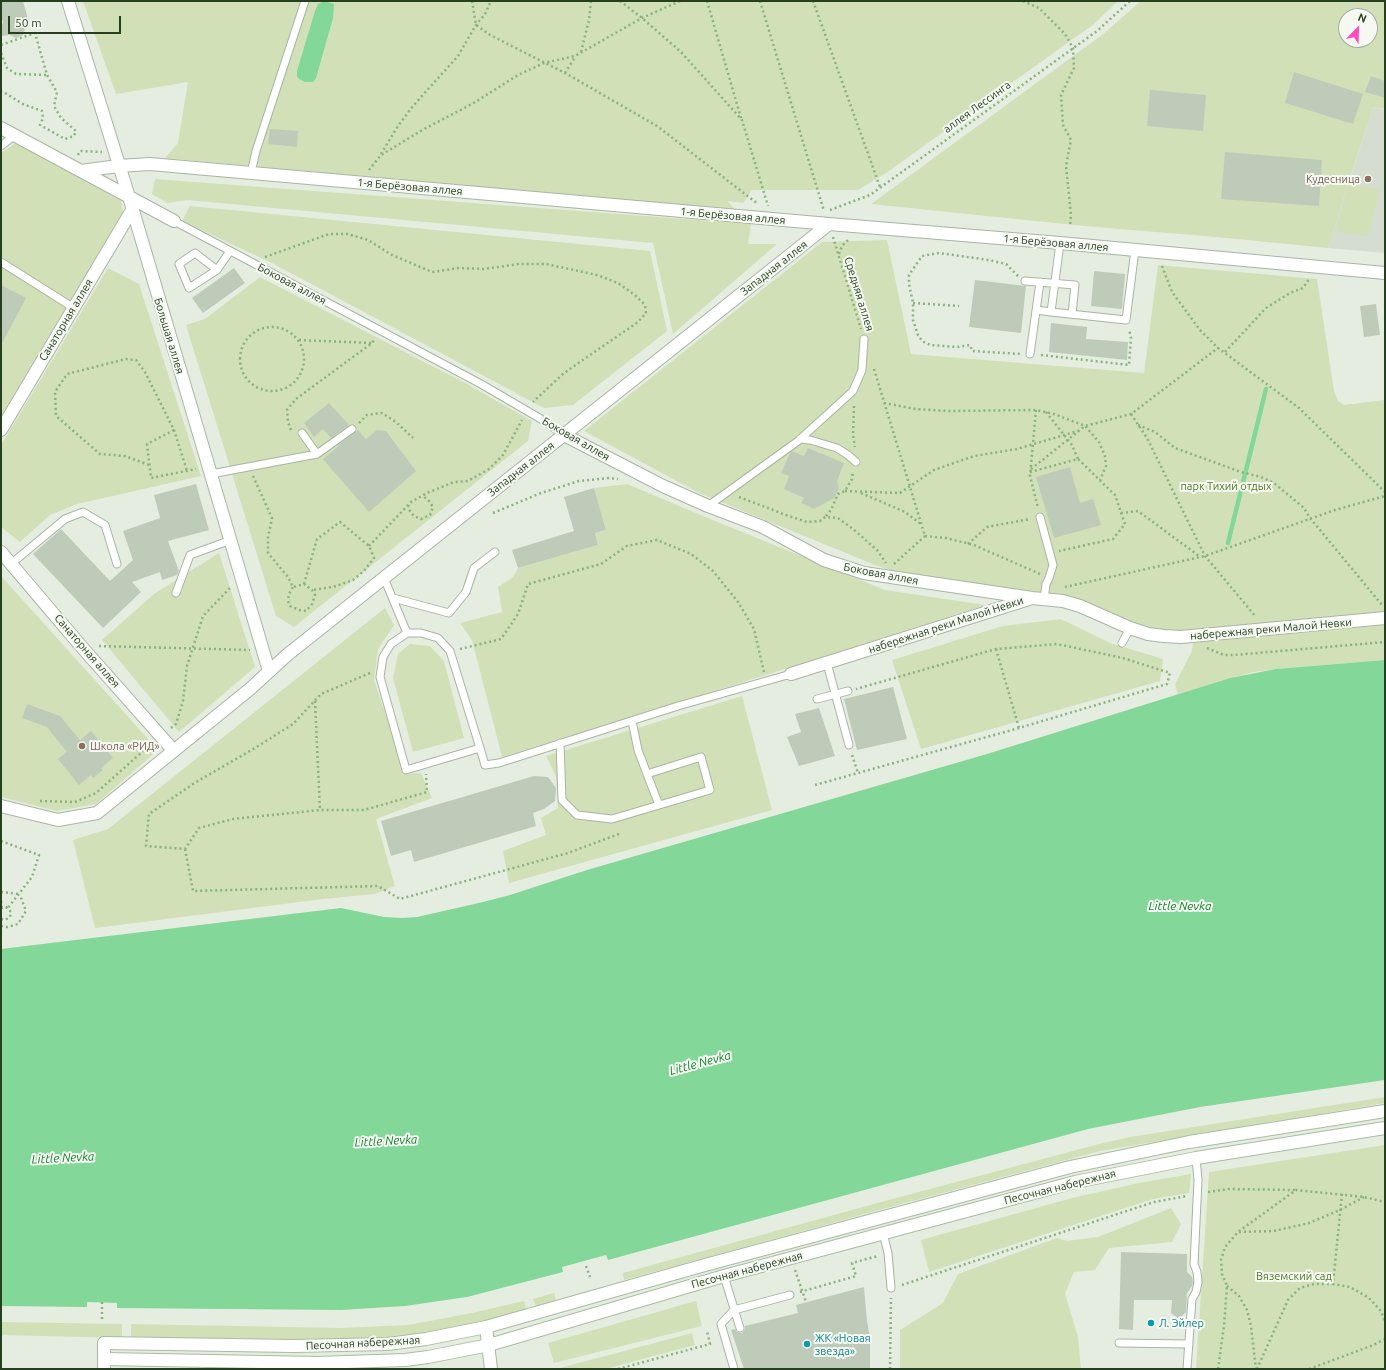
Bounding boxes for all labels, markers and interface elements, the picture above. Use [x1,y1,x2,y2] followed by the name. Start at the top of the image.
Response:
[10,8,123,34] scale bar
[1338,8,1378,48] north arrow
[1356,11,1368,25] text: N
[15,16,42,29] text: 50 m
[941,78,1013,136] street label: аллея Лессинга
[1306,172,1360,186] place label: Кудесница
[1363,174,1373,184] marker: Кудесница
[357,176,463,198] street label: 1-я Берёзовая аллея
[680,205,786,227] street label: 1-я Берёзовая аллея
[1003,232,1109,254] street label: 1-я Берёзовая аллея
[738,238,810,298] street label: Западная аллея
[841,255,877,333] street label: Средняя аллея
[255,260,329,308] street label: Боковая аллея
[36,277,96,363] street label: Санаторная аллея
[151,296,187,376] street label: Большая аллея
[540,414,612,464] street label: Боковая аллея
[485,439,557,499] street label: Западная аллея
[1181,479,1271,493] park label: парк Тихий отдых
[843,560,919,588] street label: Боковая аллея
[867,594,1025,656] street label: набережная реки Малой Невки
[51,611,123,691] street label: Санаторная аллея
[1190,615,1352,643] street label: набережная реки Малой Невки
[90,739,160,753] place label: Школа «РИД»
[77,741,87,751] marker: Школа «РИД»
[1149,899,1211,913] water label: Little Nevka
[668,1048,732,1078] water label: Little Nevka
[354,1132,418,1150] water label: Little Nevka
[31,1149,95,1167] water label: Little Nevka
[1003,1167,1117,1207] street label: Песочная набережная
[690,1249,804,1291] street label: Песочная набережная
[1256,1269,1332,1283] park label: Вяземский сад
[1159,1316,1204,1330] place label: Л. Эйлер
[1146,1318,1156,1328] marker: Л. Эйлер
[815,1331,871,1357] place label: ЖК «Новая звезда»
[305,1333,421,1353] street label: Песочная набережная
[802,1339,812,1349] marker: ЖК «Новая звезда»

